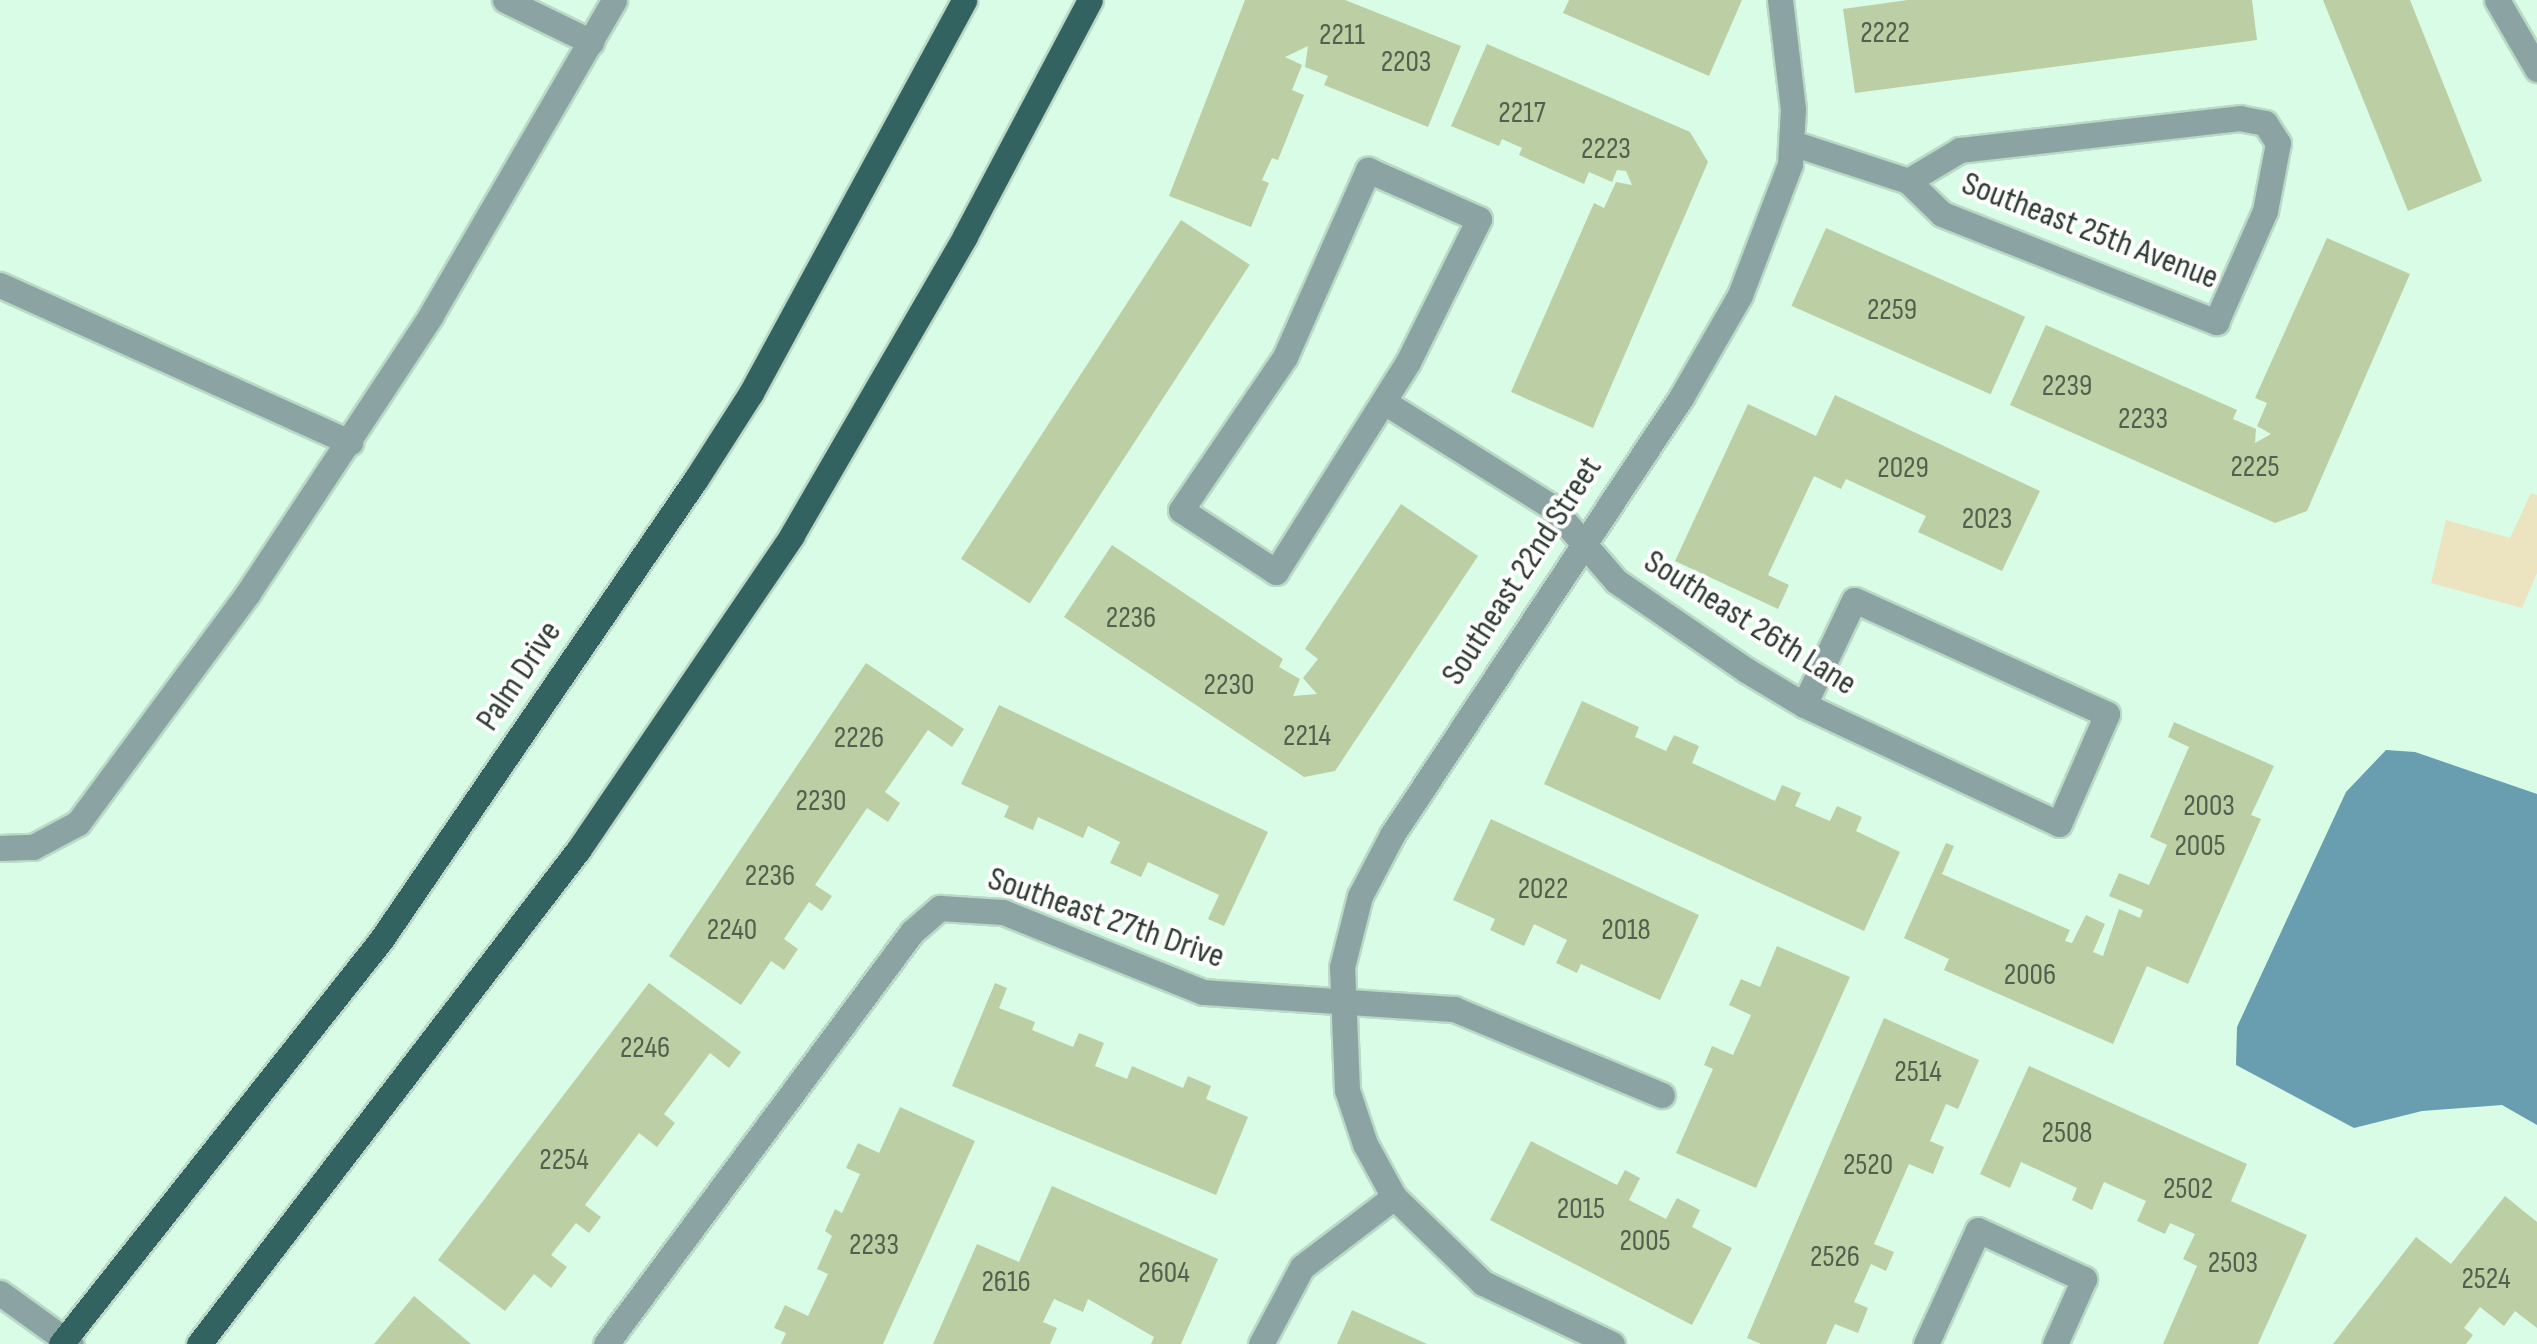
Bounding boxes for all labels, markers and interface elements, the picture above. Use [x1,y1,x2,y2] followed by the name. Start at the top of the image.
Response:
[1860,15,1910,51] house number: 2222
[1319,17,1365,53] house number: 2211
[1381,44,1431,80] house number: 2203
[1498,95,1546,131] house number: 2217
[1581,131,1631,167] house number: 2223
[1956,163,2224,299] street label: Southeast 25th Avenue
[1867,292,1917,328] house number: 2259
[2042,368,2092,404] house number: 2239
[2118,401,2168,437] house number: 2233
[1433,449,1611,693] street label: Southeast 22nd Street
[2230,449,2280,485] house number: 2225
[1877,450,1929,486] house number: 2029
[1962,501,2012,537] house number: 2023
[1636,541,1864,705] street label: Southeast 26th Lane
[1106,600,1156,636] house number: 2236
[467,613,571,739] street label: Palm Drive
[1204,667,1254,703] house number: 2230
[1283,718,1331,754] house number: 2214
[834,720,884,756] house number: 2226
[796,783,846,819] house number: 2230
[2183,788,2235,824] house number: 2003
[2174,828,2226,864] house number: 2005
[745,858,795,894] house number: 2236
[982,858,1230,978] street label: Southeast 27th Drive
[1518,871,1568,907] house number: 2022
[707,912,757,948] house number: 2240
[1601,912,1651,948] house number: 2018
[2004,957,2056,993] house number: 2006
[620,1030,670,1066] house number: 2246
[1894,1054,1942,1090] house number: 2514
[2042,1115,2092,1151] house number: 2508
[539,1142,589,1178] house number: 2254
[1843,1147,1893,1183] house number: 2520
[2163,1171,2213,1207] house number: 2502
[1557,1191,1605,1227] house number: 2015
[1619,1223,1671,1259] house number: 2005
[849,1227,899,1263] house number: 2233
[1810,1239,1860,1275] house number: 2526
[2208,1245,2258,1281] house number: 2503
[1138,1255,1190,1291] house number: 2604
[2461,1261,2511,1297] house number: 2524
[981,1264,1031,1300] house number: 2616

